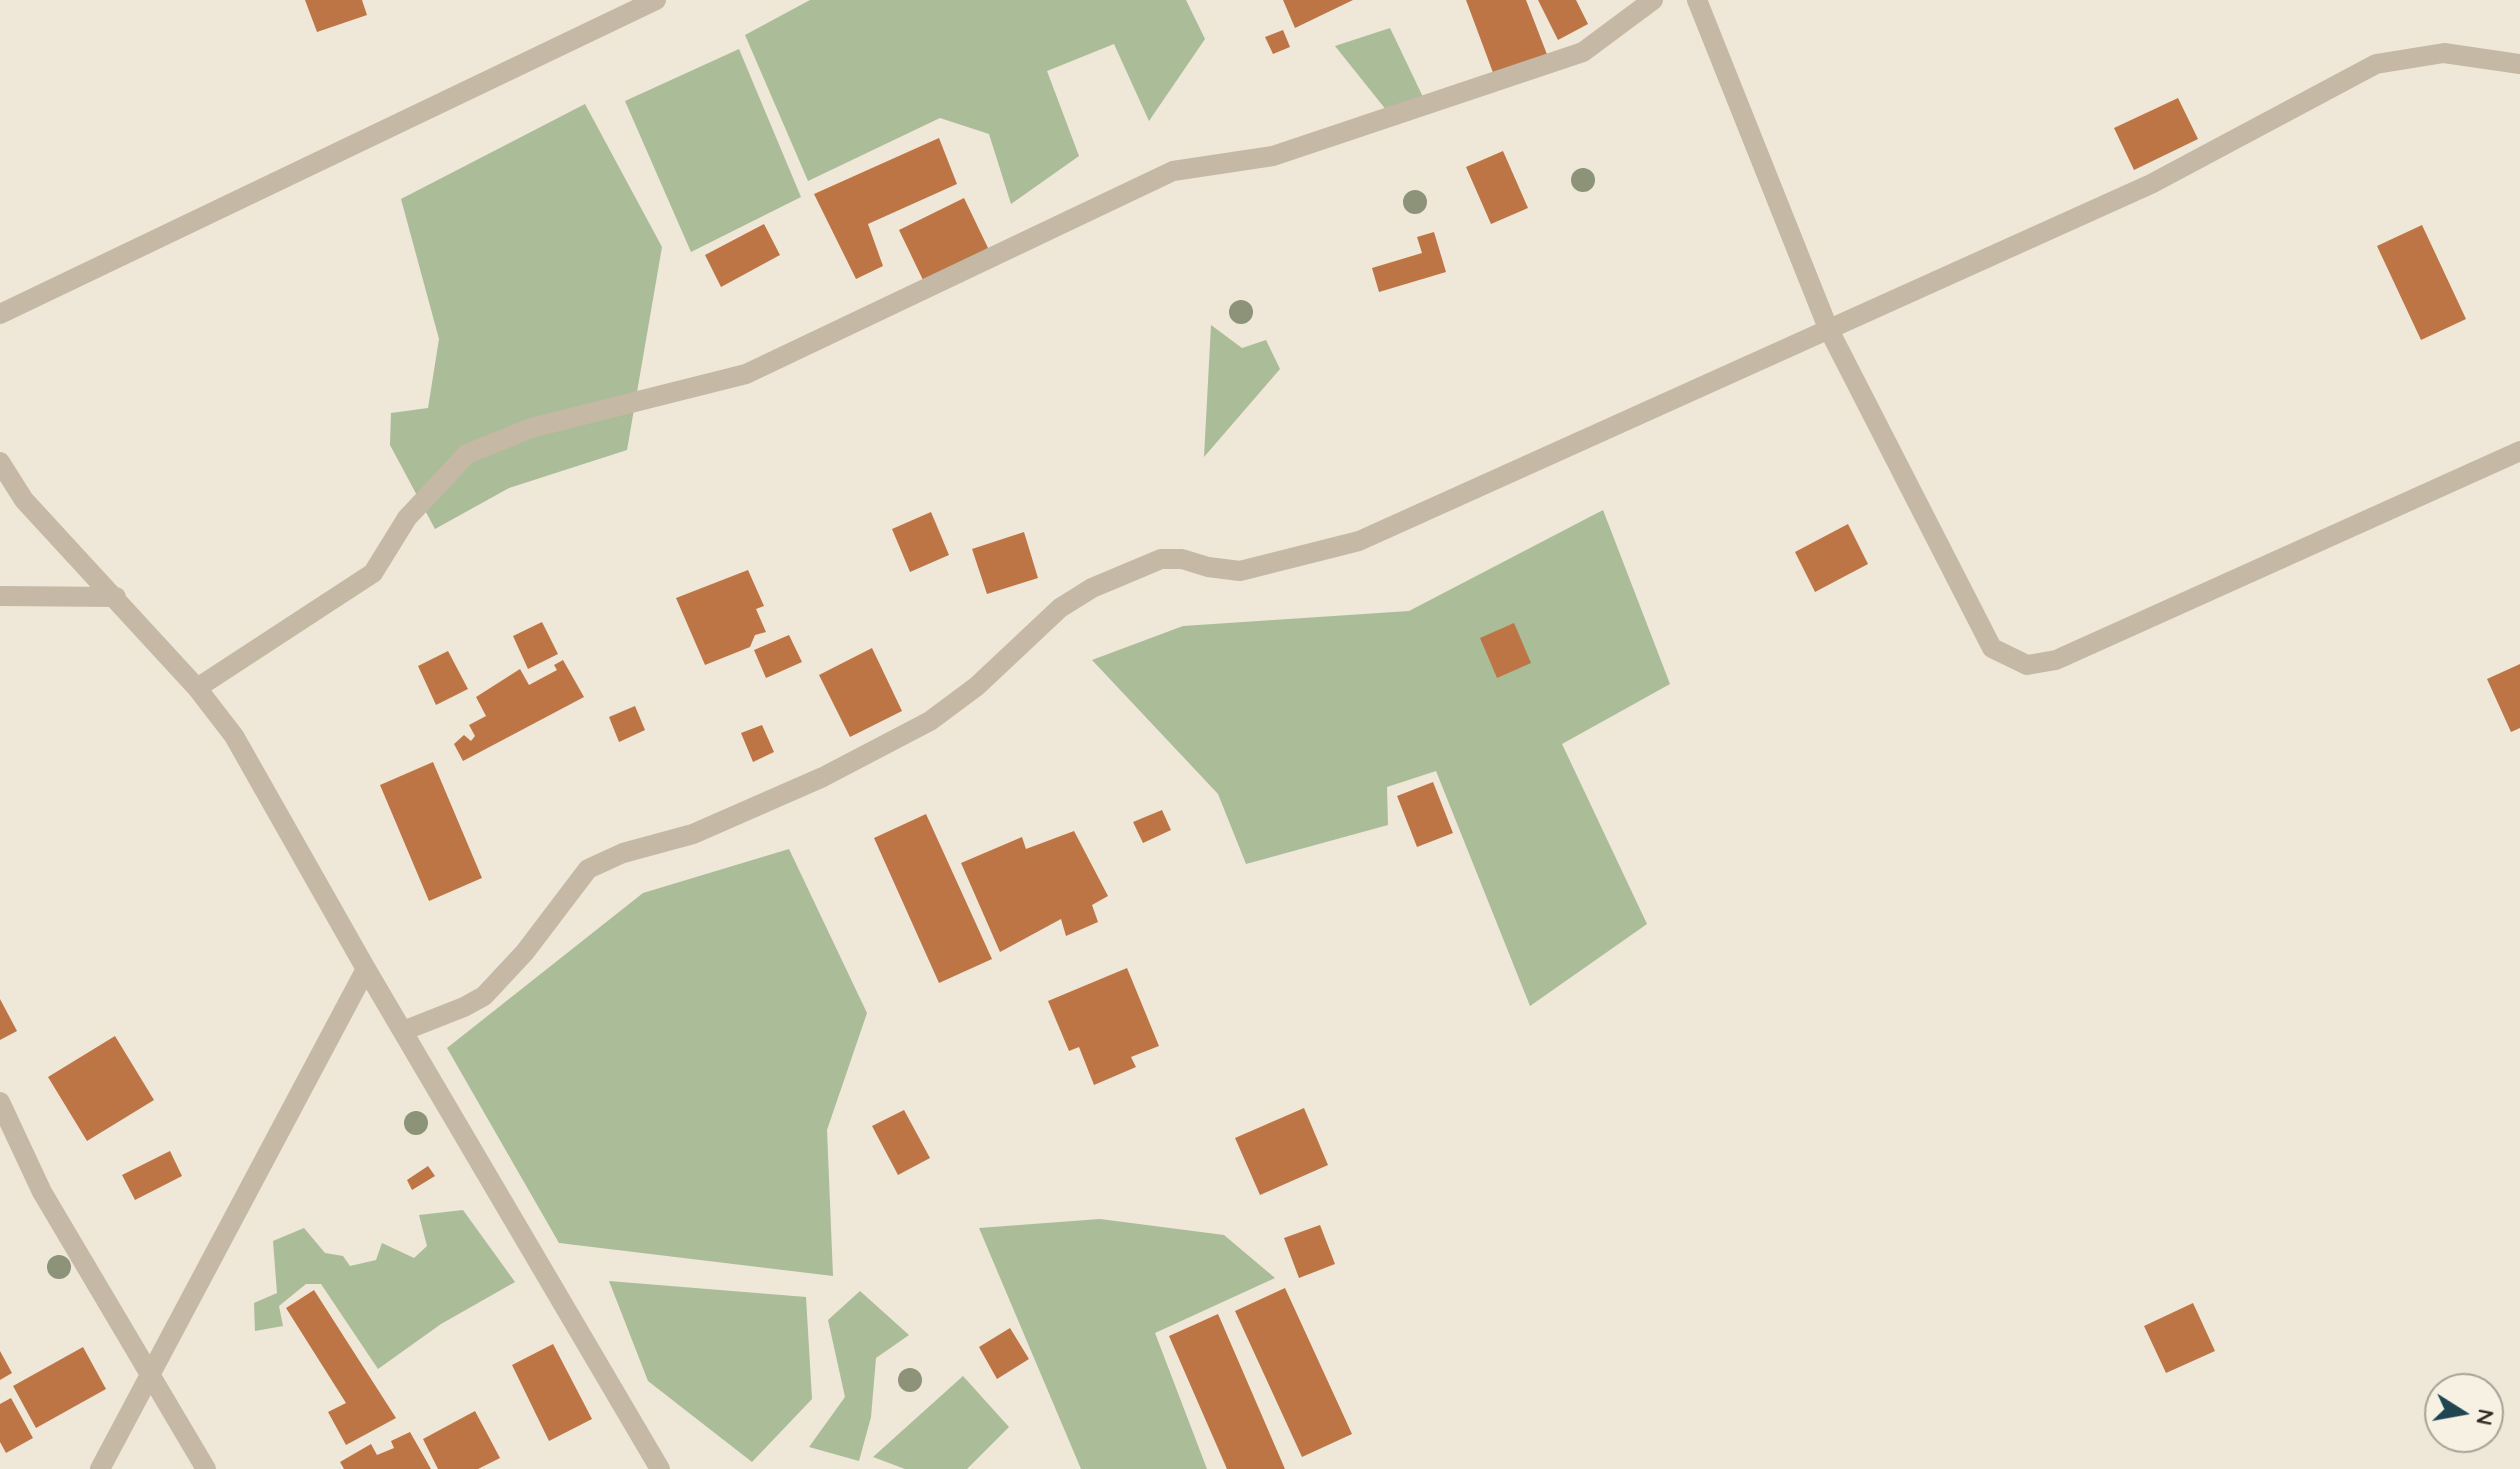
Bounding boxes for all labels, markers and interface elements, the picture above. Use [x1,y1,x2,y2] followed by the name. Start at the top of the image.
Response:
[2424,1373,2504,1453] north arrow
[2470,1407,2501,1428] text: N

